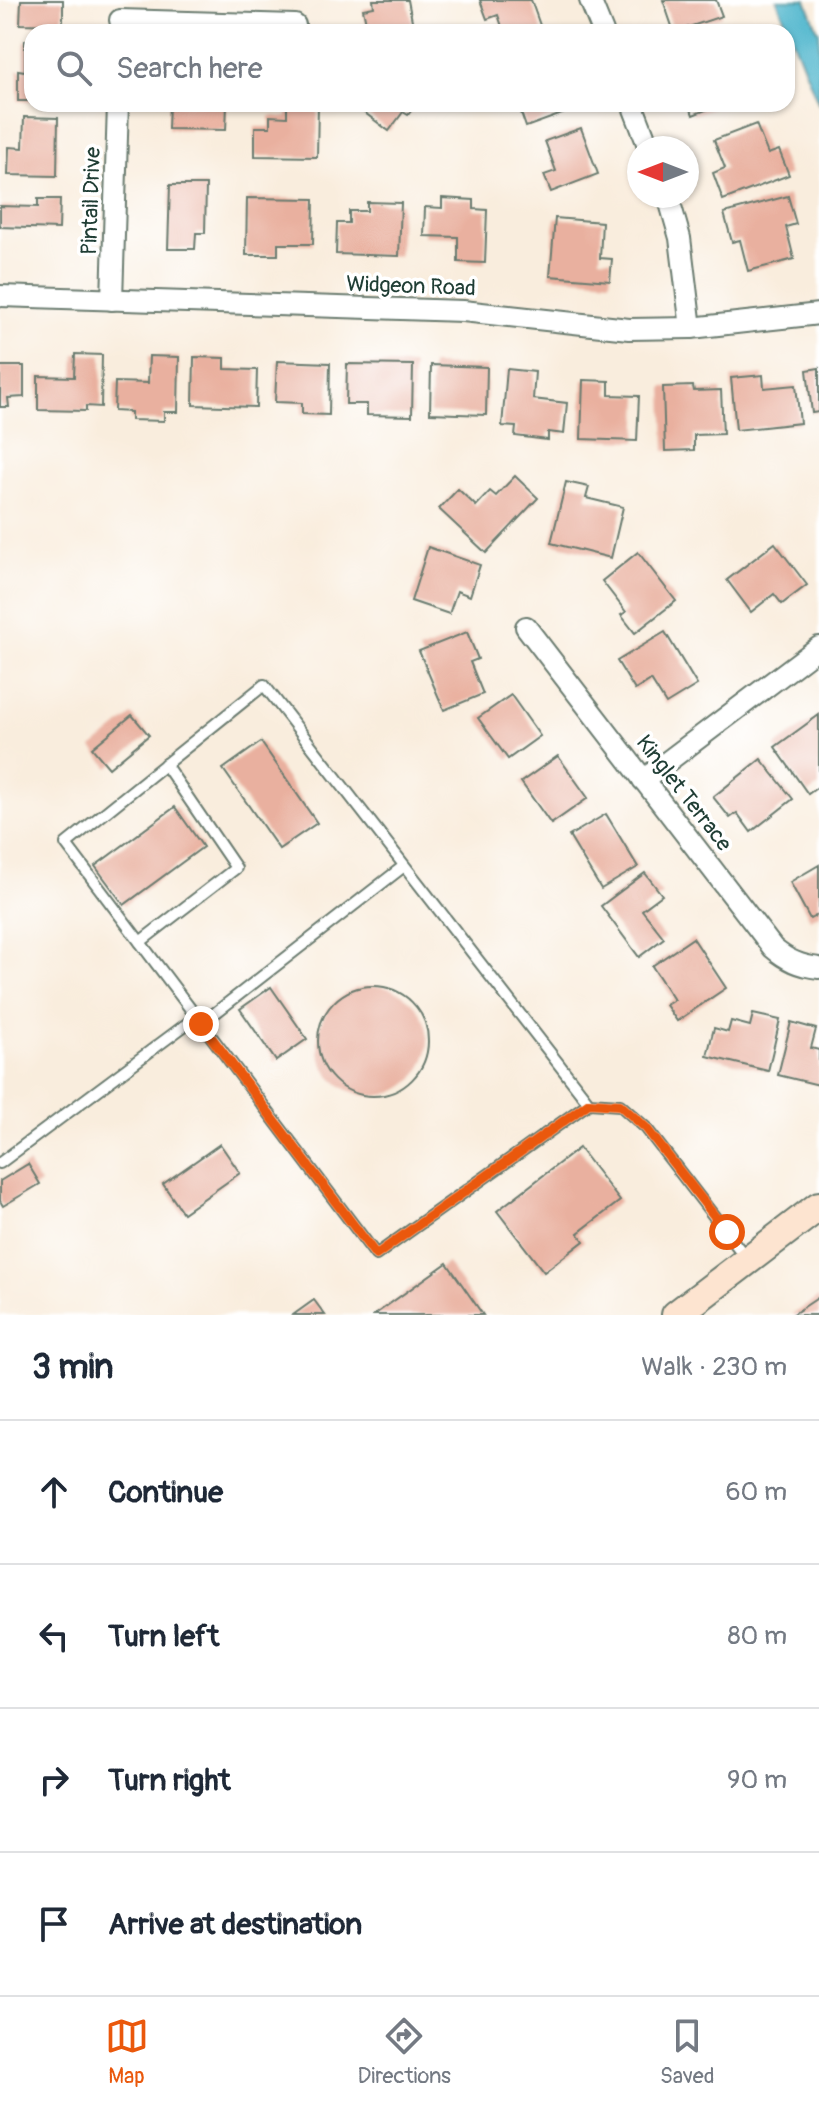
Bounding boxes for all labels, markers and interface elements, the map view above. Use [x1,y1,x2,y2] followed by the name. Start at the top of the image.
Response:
[24,24,795,112] search box
[52,46,96,90] icon: search
[116,50,263,87] text: Search here
[627,136,699,208] north arrow
[75,146,107,255] street label: Pintail Drive
[346,270,476,302] street label: Widgeon Road
[630,729,738,857] street label: Kinglet Terrace
[183,1006,219,1042] route end
[709,1214,745,1250] route start
[32,1346,114,1389] text: 3 min
[641,1351,787,1383] text: Walk · 230 m
[32,1470,76,1514] icon: ahead
[108,1474,223,1511] text: Continue
[725,1476,787,1508] text: 60 m
[32,1614,76,1658] icon: left
[108,1618,219,1655] text: Turn left
[727,1620,787,1652] text: 80 m
[32,1758,76,1802] icon: right
[108,1762,231,1799] text: Turn right
[727,1764,787,1796] text: 90 m
[32,1902,76,1946] icon: arrive
[108,1906,362,1943] text: Arrive at destination
[105,2014,149,2090] tab: Map
[358,2014,451,2090] tab: Directions
[660,2014,714,2090] tab: Saved

